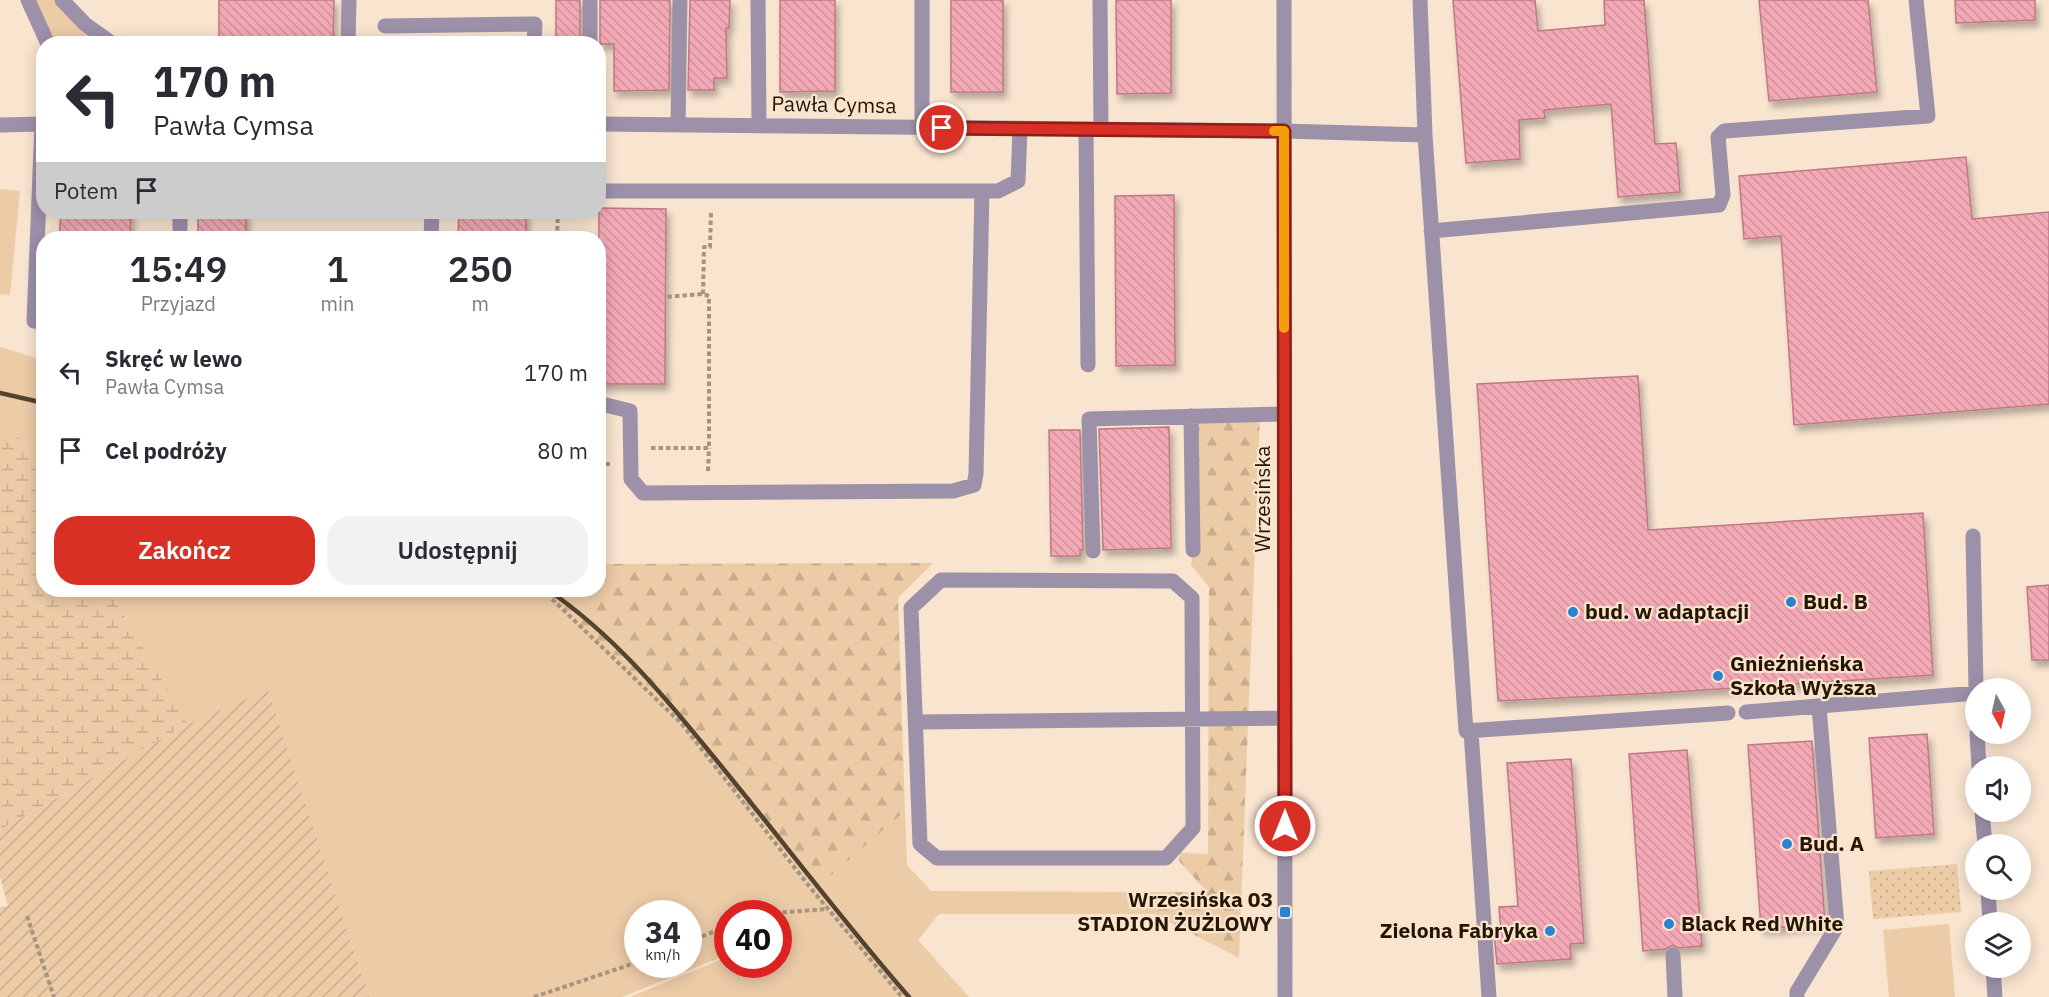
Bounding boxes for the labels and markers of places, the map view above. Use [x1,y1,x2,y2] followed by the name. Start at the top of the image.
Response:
[916,102,967,153] pin
[1803,587,1868,615] place label: Bud. B
[1784,595,1798,609] marker: Bud. B
[1585,597,1749,625] place label: bud. w adaptacji
[1566,605,1580,619] marker: bud. w adaptacji
[1730,649,1877,701] place label: Gnieźnieńska Szkoła Wyższa
[1711,669,1725,683] marker: Gnieźnieńska Szkoła Wyższa
[1799,829,1864,857] place label: Bud. A
[1780,837,1794,851] marker: Bud. A
[1077,885,1273,937] place label: Wrzesińska 03 STADION ŻUŻLOWY
[1278,905,1292,919] marker: Wrzesińska 03 STADION ŻUŻLOWY
[1681,909,1844,937] place label: Black Red White
[1380,916,1538,944] place label: Zielona Fabryka
[1662,917,1676,931] marker: Black Red White
[1543,924,1557,938] marker: Zielona Fabryka

